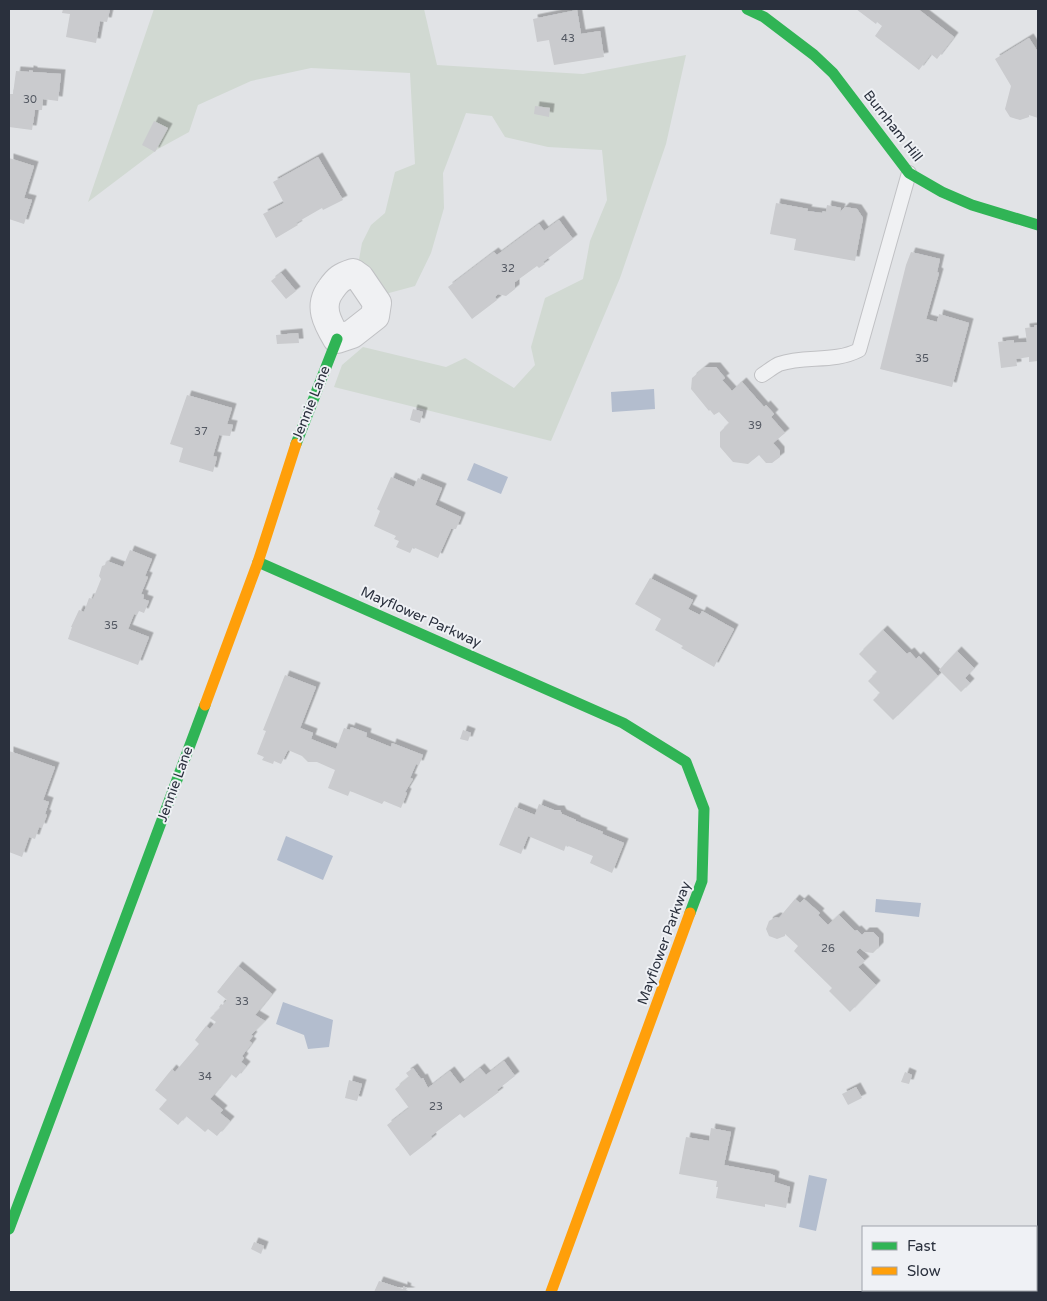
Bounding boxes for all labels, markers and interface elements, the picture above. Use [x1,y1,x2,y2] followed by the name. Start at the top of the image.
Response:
[561,32,575,45] house number: 43
[860,87,926,165] street label: Burnham Hill
[23,93,37,106] house number: 30
[501,262,515,275] house number: 32
[915,352,929,365] house number: 35
[288,363,334,443] street label: Jennie Lane
[748,419,762,432] house number: 39
[194,425,208,438] house number: 37
[358,583,484,651] street label: Mayflower Parkway
[104,619,118,632] house number: 35
[154,744,197,824] street label: Jennie Lane
[634,878,694,1007] street label: Mayflower Parkway
[821,942,835,955] house number: 26
[235,995,249,1008] house number: 33
[198,1070,212,1083] house number: 34
[429,1100,443,1113] house number: 23
[862,1226,1037,1291] legend
[907,1237,937,1255] text: Fast
[907,1262,941,1280] text: Slow

